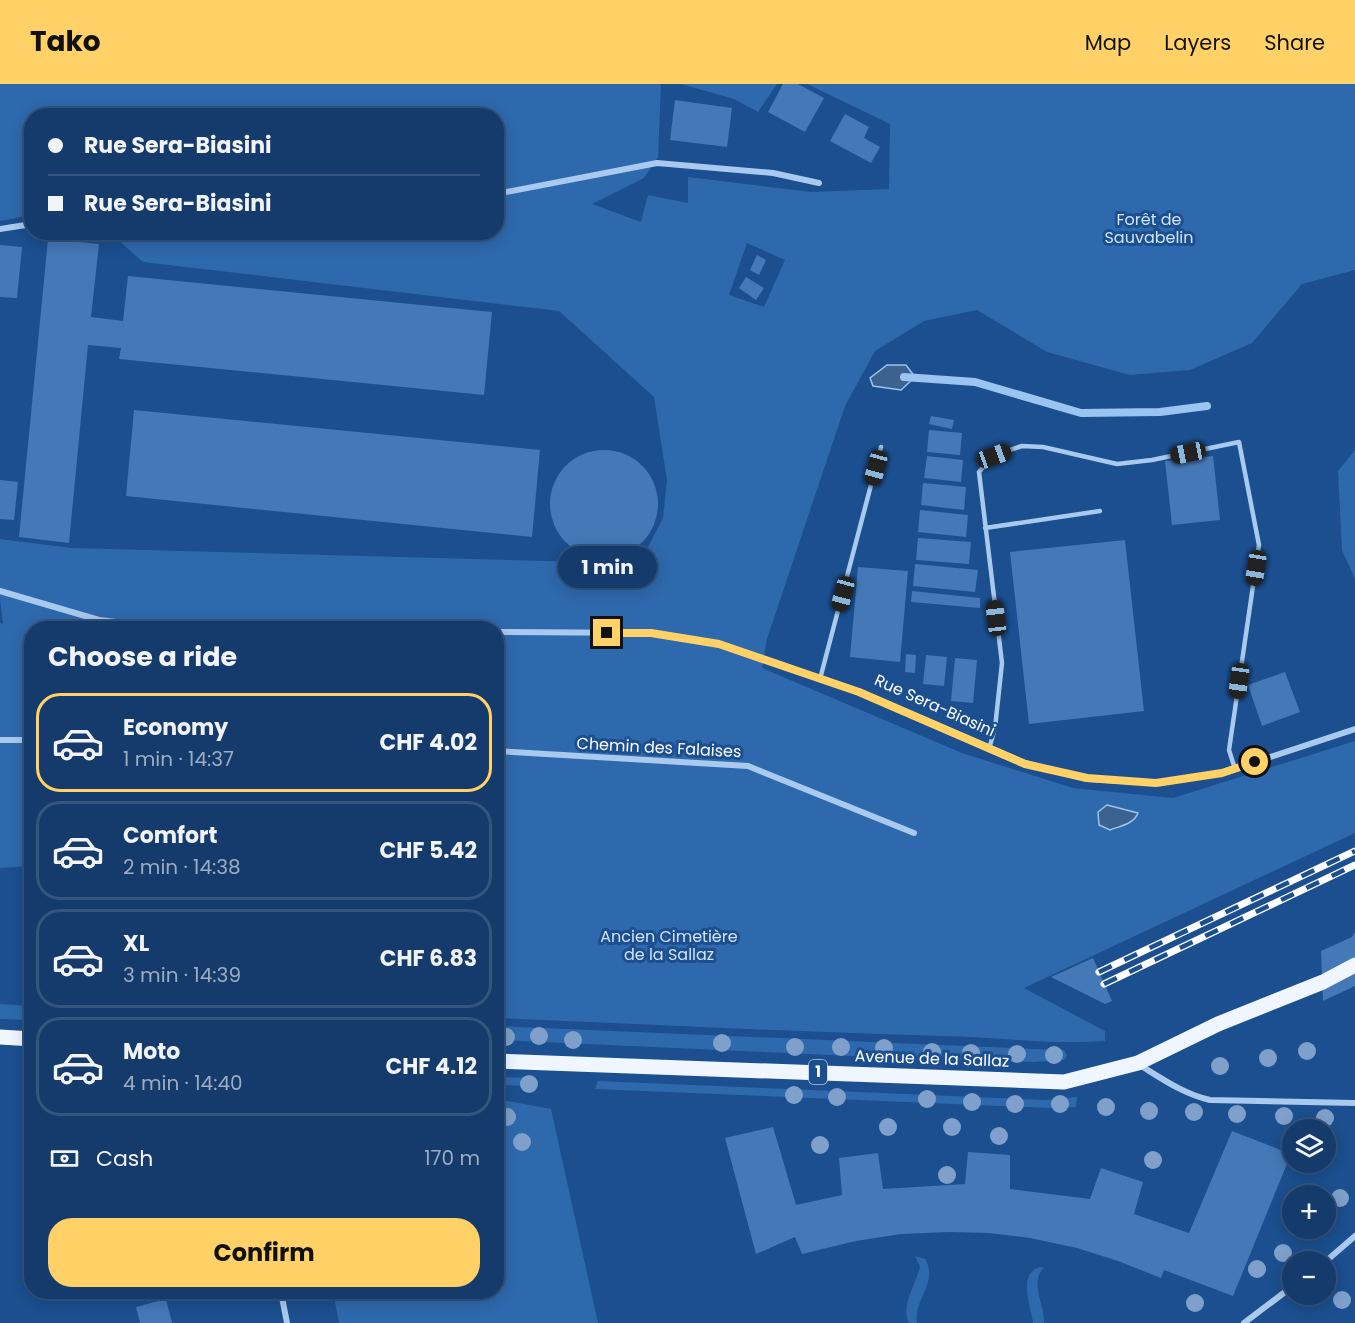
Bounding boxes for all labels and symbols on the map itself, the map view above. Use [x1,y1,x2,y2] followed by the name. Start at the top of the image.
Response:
[1104,208,1194,249] park label: Forêt de Sauvabelin
[974,441,1014,471] car
[1169,441,1207,465] car
[863,448,889,488] car
[558,546,656,588] callout: 1 min
[1244,549,1268,587] car
[830,574,856,614] car
[985,599,1007,637] car
[593,619,620,646] route end
[1228,662,1250,700] car
[871,668,999,742] street label: Rue Sera-Biasini
[576,732,742,763] street label: Chemin des Falaises
[1241,748,1268,775] route start
[600,925,738,966] park label: Ancien Cimetière de la Sallaz
[854,1044,1010,1073] street label: Avenue de la Sallaz
[809,1060,827,1084] road number: 1

